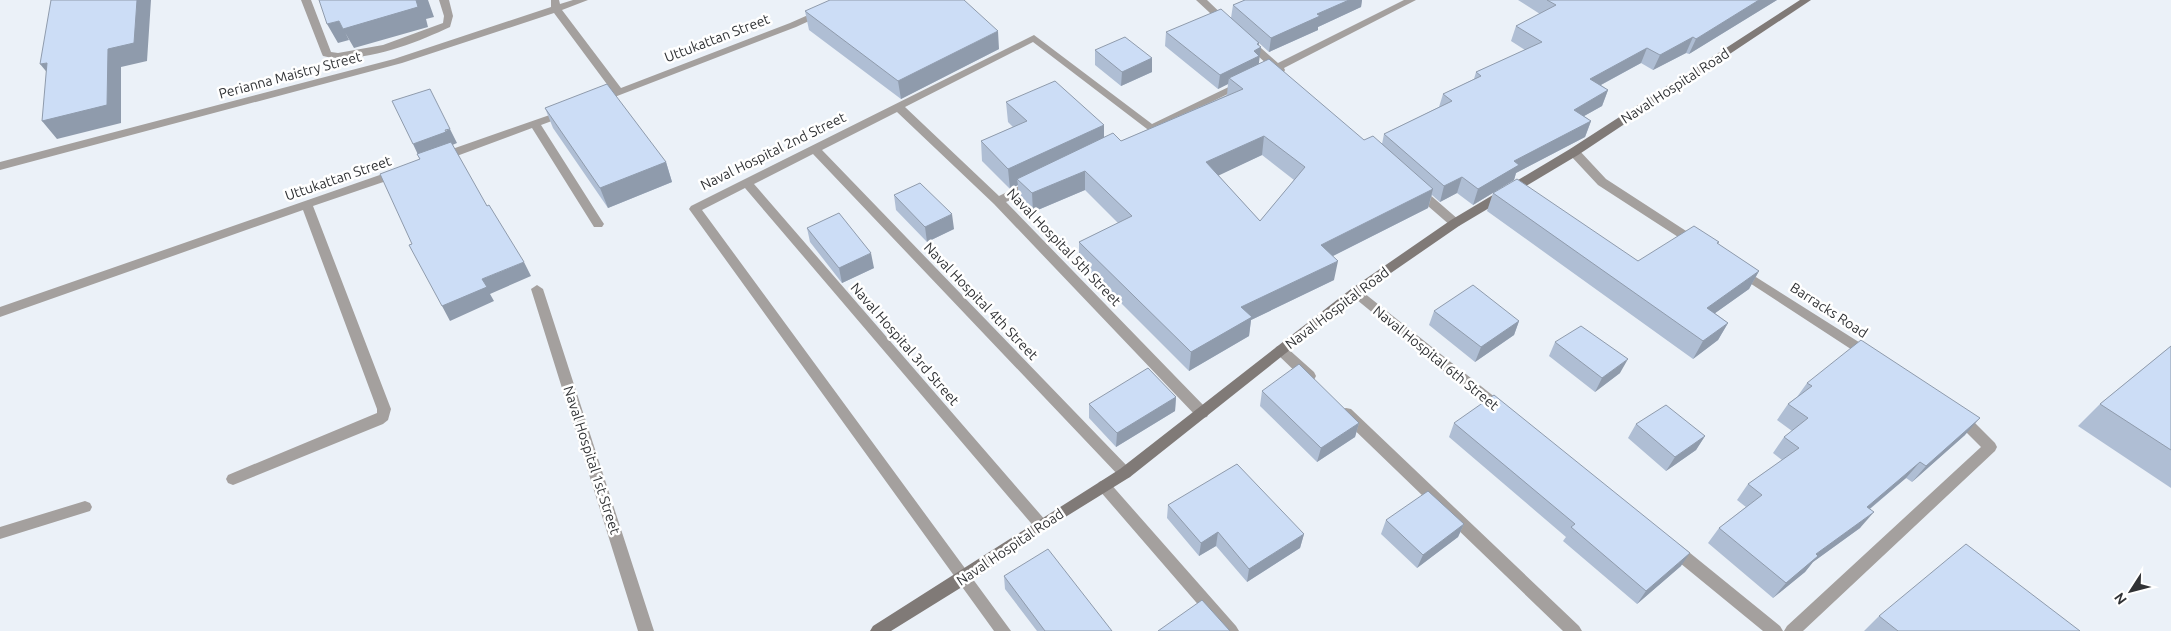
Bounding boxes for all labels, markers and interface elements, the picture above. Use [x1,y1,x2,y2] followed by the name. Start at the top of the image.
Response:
[662,10,772,65] street label: Uttukattan Street
[1618,45,1732,127] street label: Naval Hospital Road
[217,48,364,102] street label: Perianna Maistry Street
[698,109,849,193] street label: Naval Hospital 2nd Street
[283,152,394,204] street label: Uttukattan Street
[1004,185,1125,309] street label: Naval Hospital 5th Street
[921,239,1042,363] street label: Naval Hospital 4th Street
[1282,264,1392,352] street label: Naval Hospital Road
[1787,279,1871,341] street label: Barracks Road
[847,280,963,409] street label: Naval Hospital 3rd Street
[1370,302,1502,414] street label: Naval Hospital 6th Street
[560,384,624,537] street label: Naval Hospital 1st Street
[954,505,1066,589] street label: Naval Hospital Road
[2106,566,2156,616] north arrow
[2111,590,2130,608] text: N

